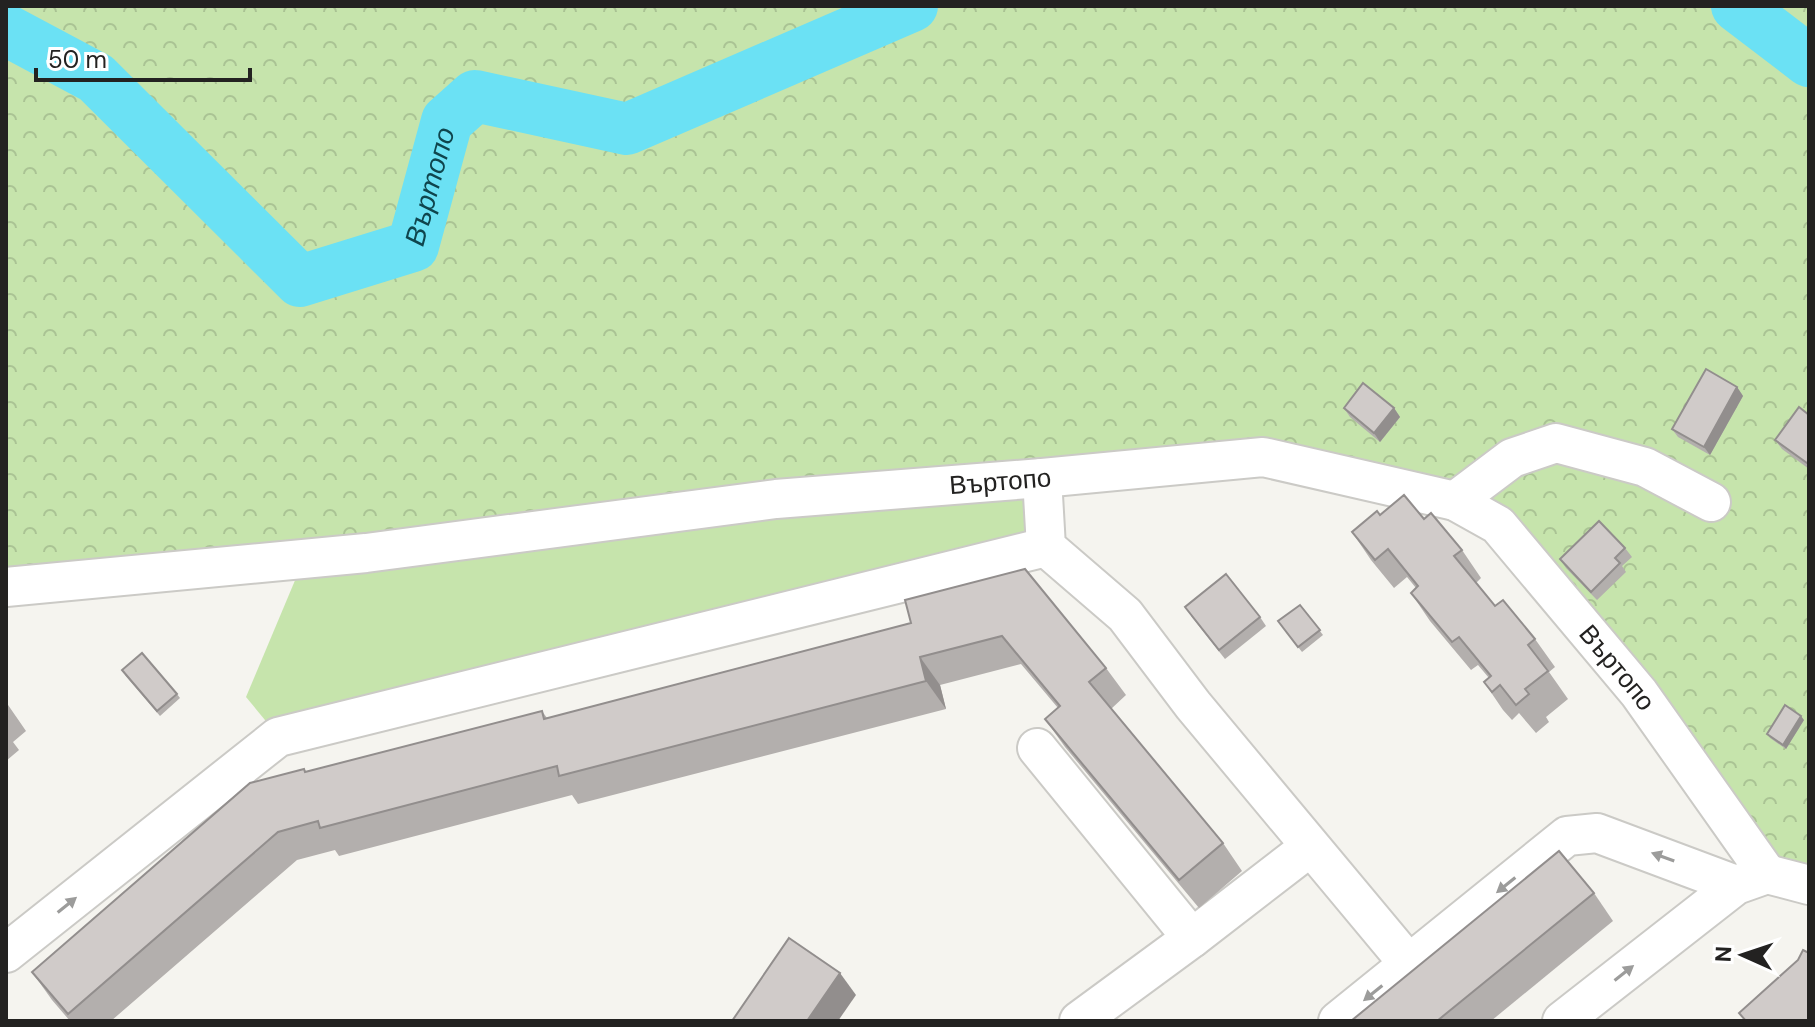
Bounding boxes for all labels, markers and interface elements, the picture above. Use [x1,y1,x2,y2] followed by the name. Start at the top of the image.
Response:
[36,32,250,82] scale bar
[48,44,107,75] text: 50 m
[395,123,463,250] water label: Въртопо
[948,460,1053,502] street label: Въртопо
[1572,617,1663,717] street label: Въртопо
[1651,850,1675,863] one-way arrow
[1496,877,1516,893] one-way arrow
[57,897,77,913] one-way arrow
[1703,915,1783,995] north arrow
[1709,945,1738,963] text: N
[1614,965,1634,982] one-way arrow
[1363,984,1383,1000] one-way arrow

